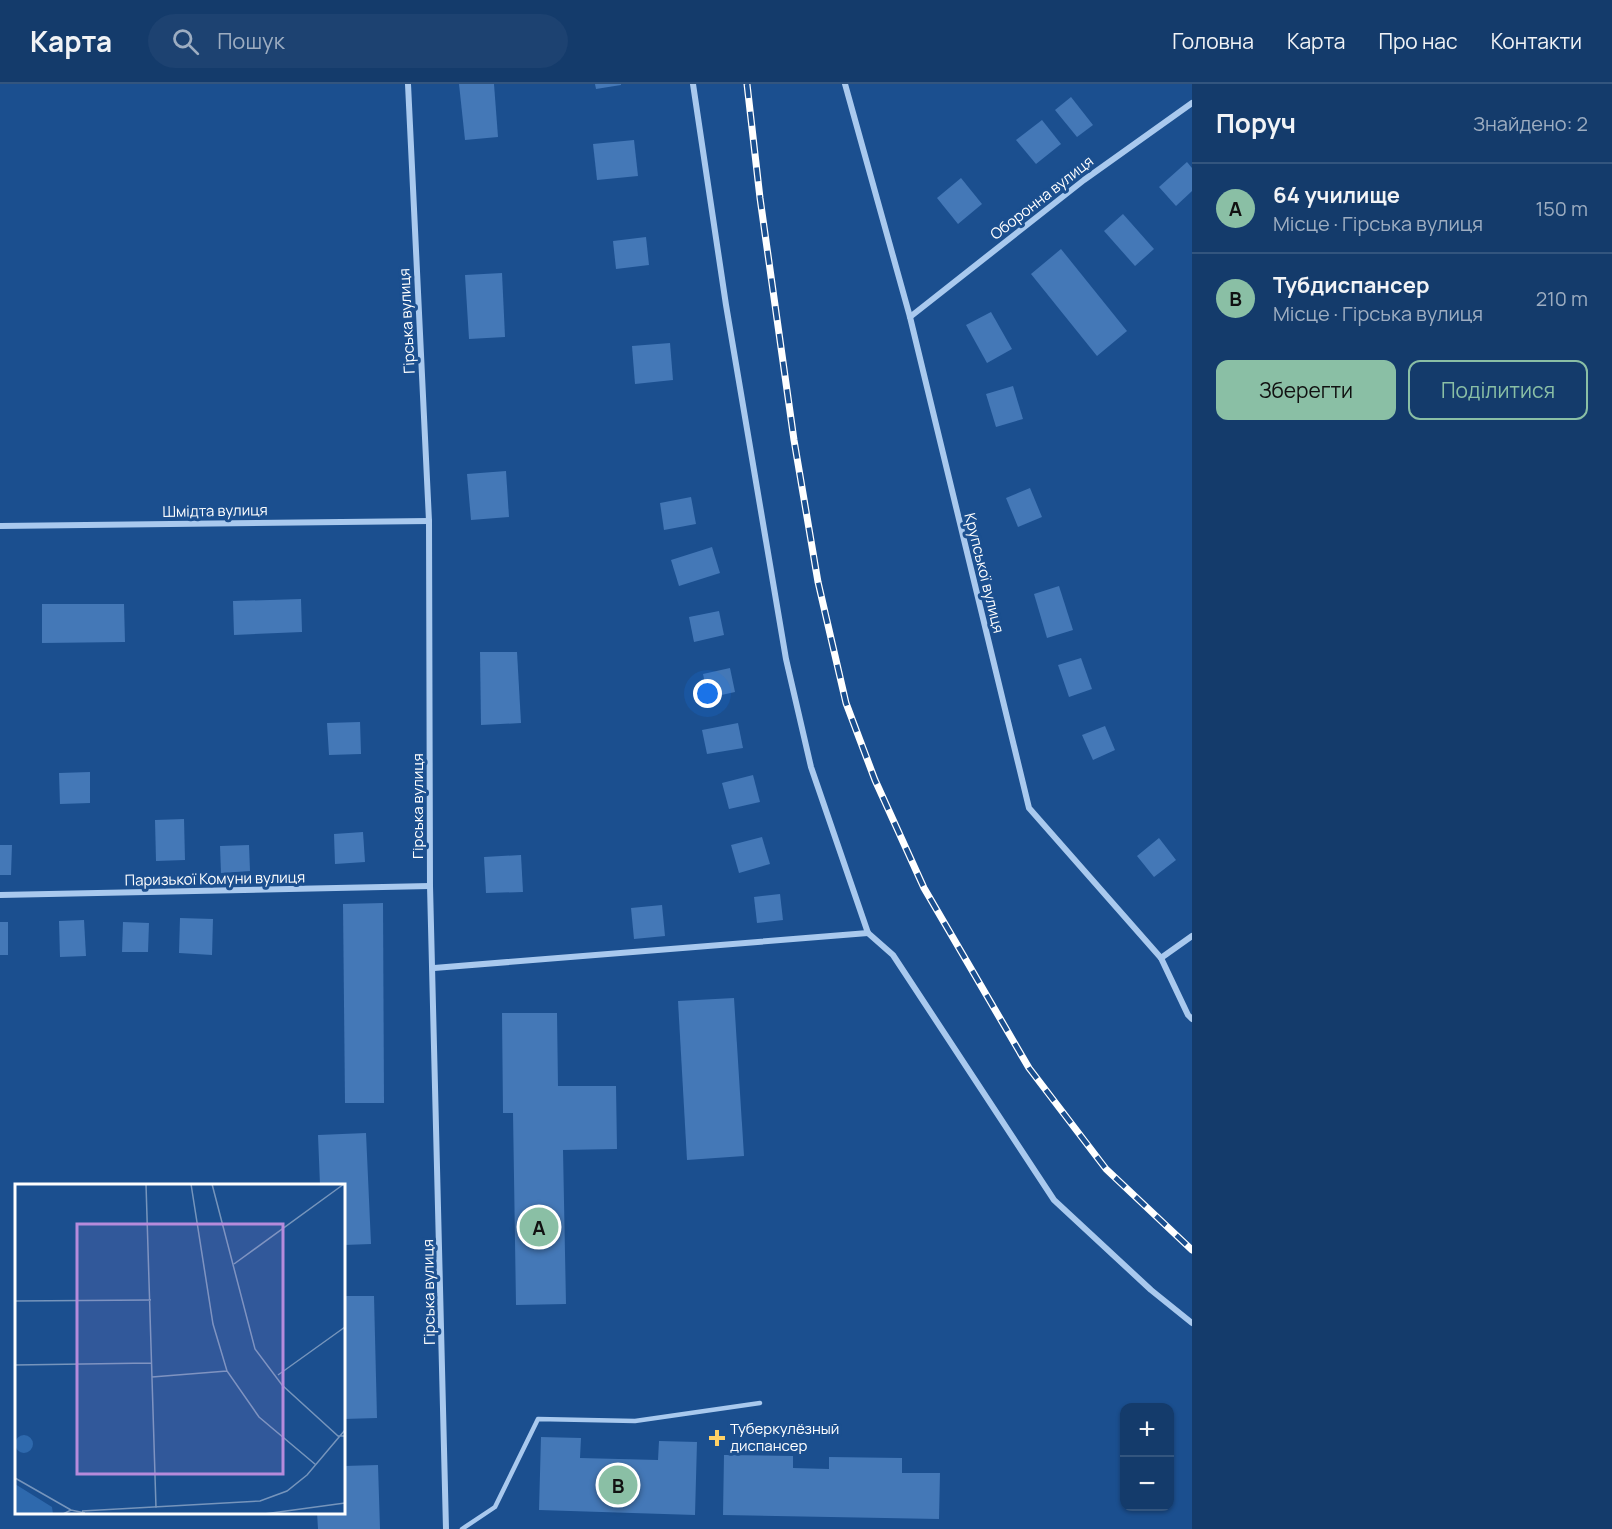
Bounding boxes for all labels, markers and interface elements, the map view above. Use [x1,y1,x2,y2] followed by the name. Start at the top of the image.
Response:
[148,14,568,68] search box
[30,22,112,60] text: Карта
[169,25,202,58] icon: search
[217,26,285,56] text: Пошук
[1172,27,1254,55] text: Головна
[1287,27,1345,55] text: Карта
[1378,27,1458,55] text: Про нас
[1491,27,1582,55] text: Контакти
[1216,105,1296,141] text: Поруч
[1473,110,1588,137] text: Знайдено: 2
[986,151,1098,245] street label: Оборонна вулиця
[1273,180,1400,210] text: 64 училище
[1229,195,1242,222] text: A
[1535,195,1588,222] text: 150 m
[1273,210,1483,237] text: Місце · Гірська вулиця
[393,268,420,374] street label: Гірська вулиця
[1273,270,1429,300] text: Тубдиспансер
[1229,285,1242,312] text: B
[1536,285,1588,312] text: 210 m
[1273,300,1483,327] text: Місце · Гірська вулиця
[1216,360,1396,420] button: Зберегти
[1408,360,1588,420] button: Поділитися
[162,499,268,522] street label: Шмідта вулиця
[959,511,1010,635] street label: Крупської вулиця
[693,679,722,708] your location
[407,753,428,859] street label: Гірська вулиця
[125,866,305,891] street label: Паризької Комуни вулиця
[15,1184,345,1514] inset map
[520,1204,558,1250] pin: A
[417,1239,440,1345] street label: Гірська вулиця
[1120,1403,1174,1511] map controls
[1120,1403,1174,1457] button: +
[730,1418,839,1456] place label: Туберкулёзный диспансер
[708,1429,726,1447] marker: Туберкулёзный диспансер
[1120,1457,1174,1511] button: −
[598,1462,638,1508] pin: B

